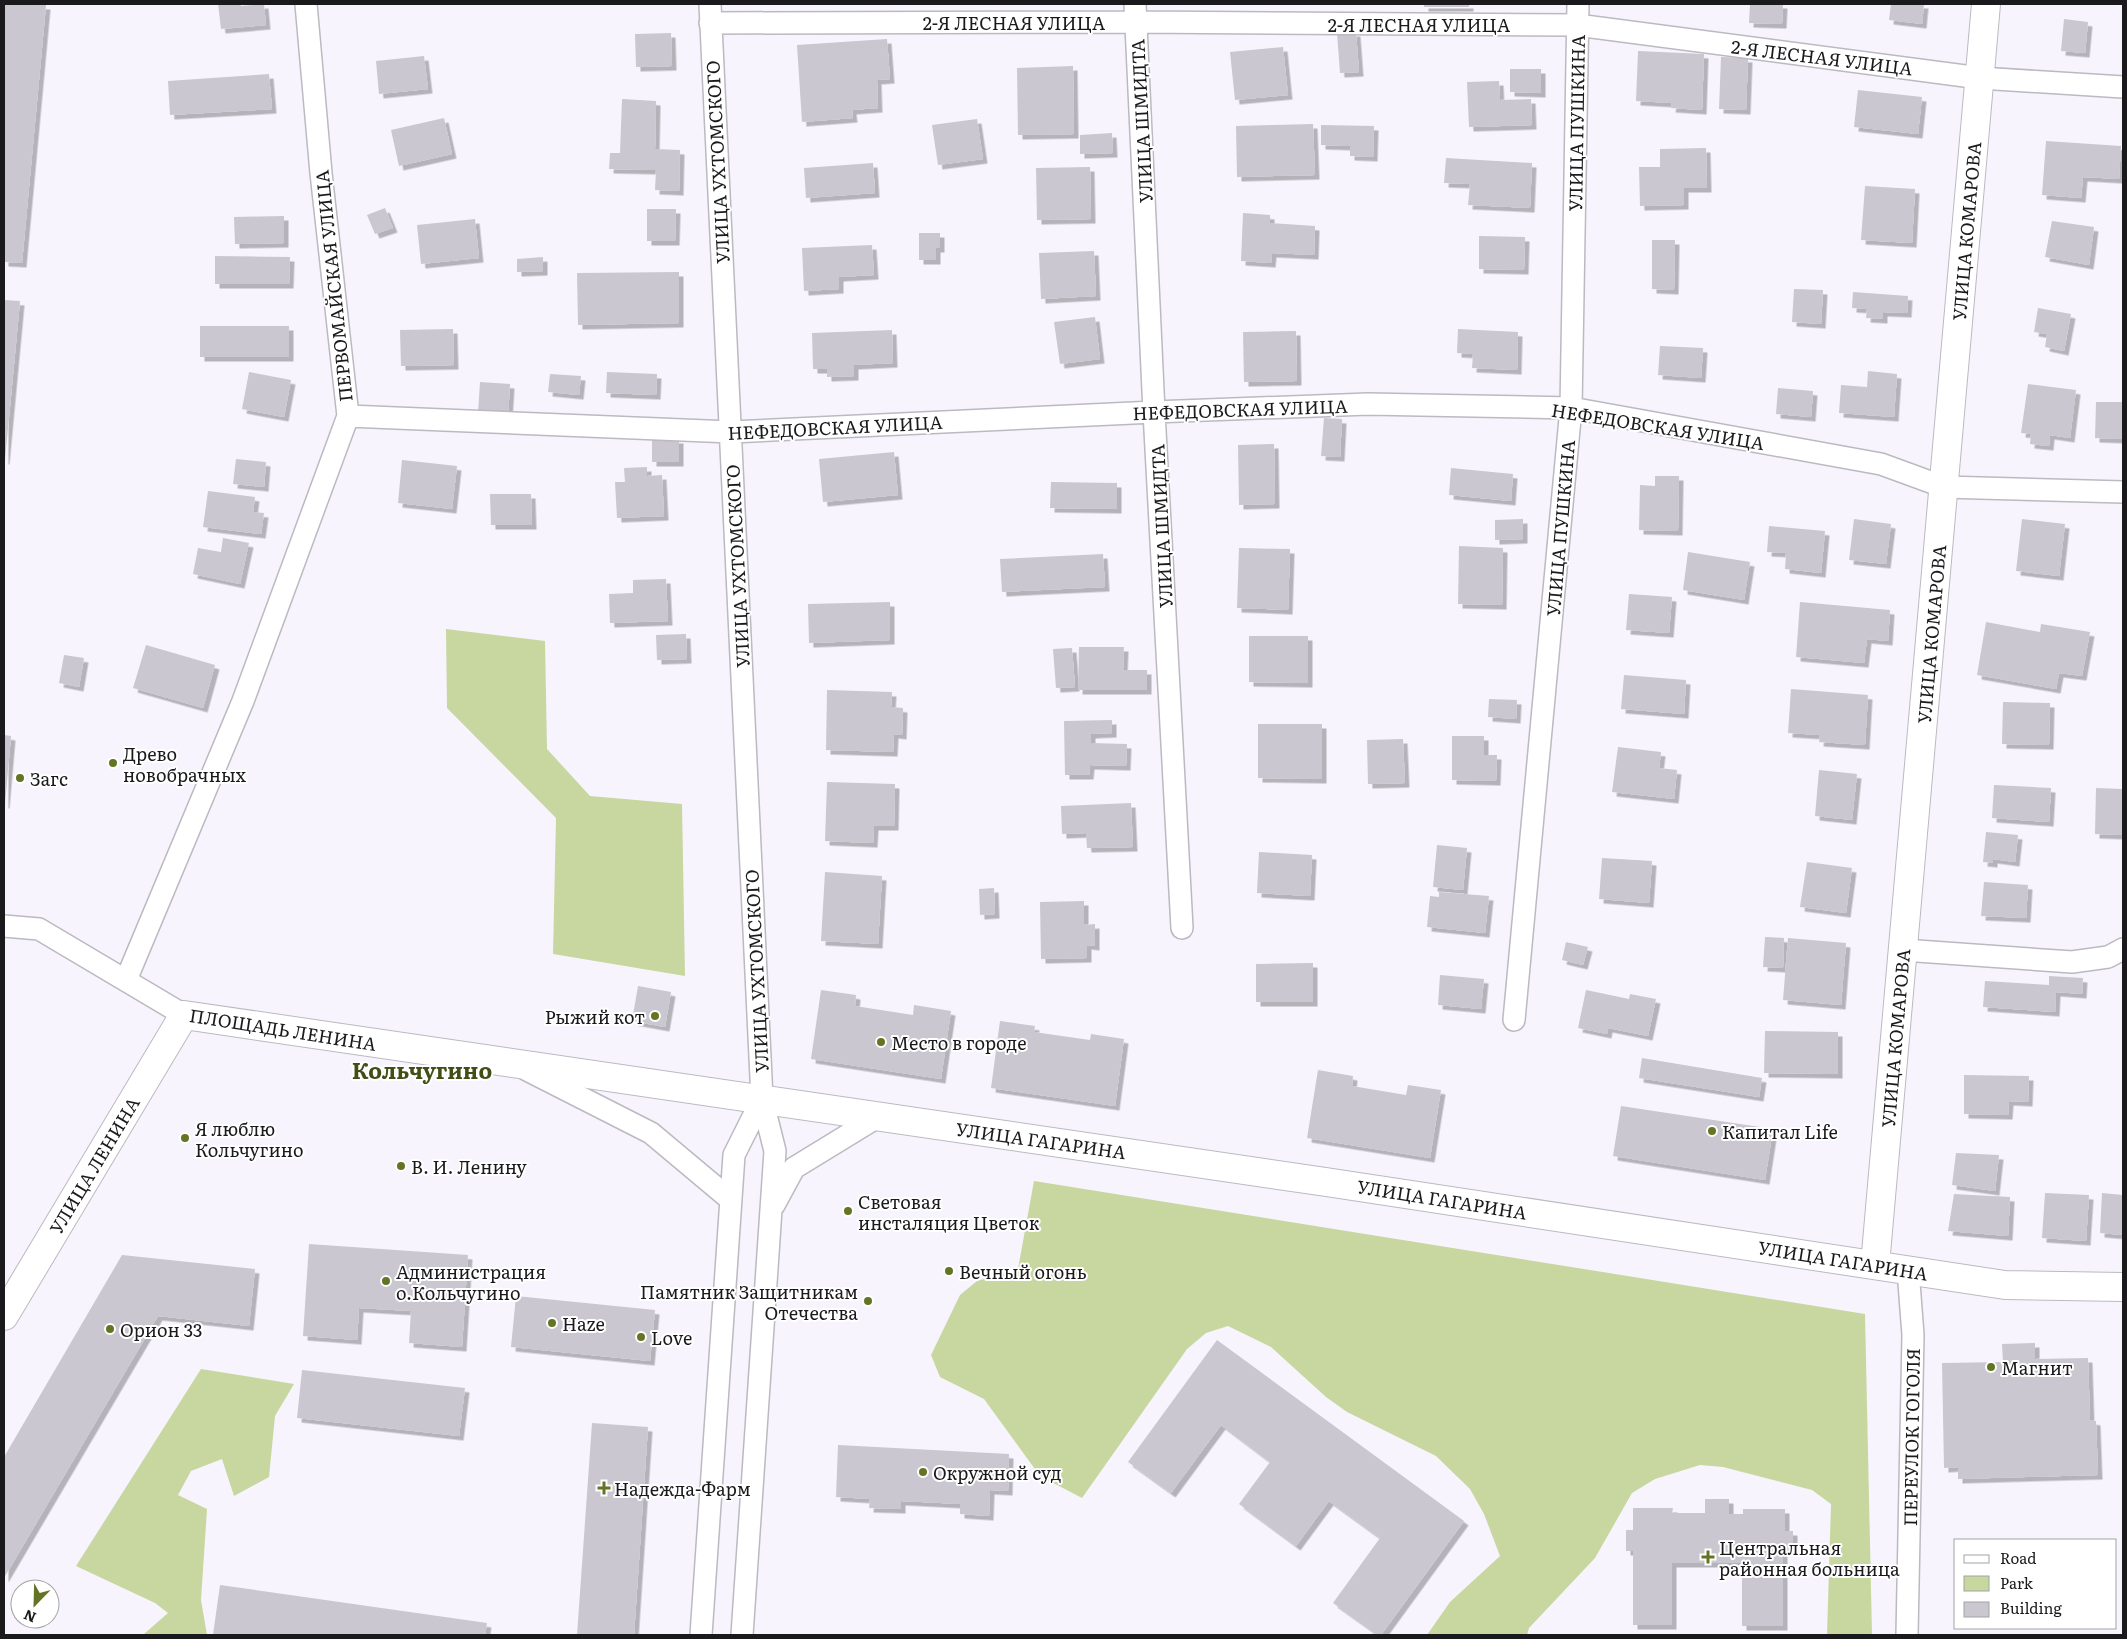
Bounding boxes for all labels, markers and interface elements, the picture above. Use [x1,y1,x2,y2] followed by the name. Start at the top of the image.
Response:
[923,9,1105,36] street label: 2-Я ЛЕСНАЯ УЛИЦА
[1328,11,1510,38] street label: 2-Я ЛЕСНАЯ УЛИЦА
[1730,32,1914,82] street label: 2-Я ЛЕСНАЯ УЛИЦА
[1561,34,1591,212] street label: УЛИЦА ПУШКИНА
[1123,38,1159,204] street label: УЛИЦА ШМИДТА
[698,60,736,264] street label: УЛИЦА УХТОМСКОГО
[1945,140,1987,322] street label: УЛИЦА КОМАРОВА
[307,169,359,403] street label: ПЕРВОМАЙСКАЯ УЛИЦА
[1132,392,1348,426] street label: НЕФЕДОВСКАЯ УЛИЦА
[1550,396,1766,456] street label: НЕФЕДОВСКАЯ УЛИЦА
[727,408,943,446] street label: НЕФЕДОВСКАЯ УЛИЦА
[1539,439,1581,617] street label: УЛИЦА ПУШКИНА
[1143,443,1179,609] street label: УЛИЦА ШМИДТА
[718,464,756,668] street label: УЛИЦА УХТОМСКОГО
[1910,543,1952,725] street label: УЛИЦА КОМАРОВА
[123,740,247,788] place label: Древо новобрачных
[107,757,119,769] marker: Древо новобрачных
[30,765,68,792] place label: Загс
[14,772,26,784] marker: Загс
[737,869,775,1073] street label: УЛИЦА УХТОМСКОГО
[1874,947,1916,1129] street label: УЛИЦА КОМАРОВА
[188,1001,378,1057] street label: ПЛОЩАДЬ ЛЕНИНА
[545,1003,645,1030] place label: Рыжий кот
[649,1010,661,1022] marker: Рыжий кот
[891,1029,1027,1056] place label: Место в городе
[875,1036,887,1048] marker: Место в городе
[352,1053,492,1086] district label: Кольчугино
[42,1091,146,1239] street label: УЛИЦА ЛЕНИНА
[195,1115,304,1163] place label: Я люблю Кольчугино
[954,1115,1128,1165] street label: УЛИЦА ГАГАРИНА
[1722,1118,1838,1145] place label: Капитал Life
[1706,1125,1718,1137] marker: Капитал Life
[179,1132,191,1144] marker: Я люблю Кольчугино
[411,1153,527,1180] place label: В. И. Ленину
[395,1160,407,1172] marker: В. И. Ленину
[1355,1172,1529,1226] street label: УЛИЦА ГАГАРИНА
[858,1188,1040,1236] place label: Световая инсталяция Цветок
[842,1205,854,1217] marker: Световая инсталяция Цветок
[1756,1233,1930,1287] street label: УЛИЦА ГАГАРИНА
[396,1258,546,1306] place label: Администрация о.Кольчугино
[959,1258,1087,1285] place label: Вечный огонь
[943,1265,955,1277] marker: Вечный огонь
[380,1275,392,1287] marker: Администрация о.Кольчугино
[640,1278,858,1326] place label: Памятник Защитникам Отечества
[862,1295,874,1307] marker: Памятник Защитникам Отечества
[562,1310,605,1337] place label: Haze
[120,1316,202,1343] place label: Орион 33
[546,1317,558,1329] marker: Haze
[104,1323,116,1335] marker: Орион 33
[651,1324,692,1351] place label: Love
[635,1331,647,1343] marker: Love
[1896,1348,1926,1526] street label: ПЕРЕУЛОК ГОГОЛЯ
[2001,1354,2073,1381] place label: Магнит
[1985,1361,1997,1373] marker: Магнит
[933,1459,1062,1486] place label: Окружной суд
[917,1466,929,1478] marker: Окружной суд
[614,1475,751,1502] place label: Надежда-Фарм
[598,1482,610,1494] marker: Надежда-Фарм
[1719,1534,1900,1582] place label: Центральная районная больница
[1954,1539,2117,1629] legend
[2000,1546,2036,1569] text: Road
[1701,1550,1715,1564] marker: Центральная районная больница
[2000,1571,2034,1594] text: Park
[10,1579,60,1629] north arrow
[2000,1596,2062,1619] text: Building
[20,1605,39,1628] text: N

